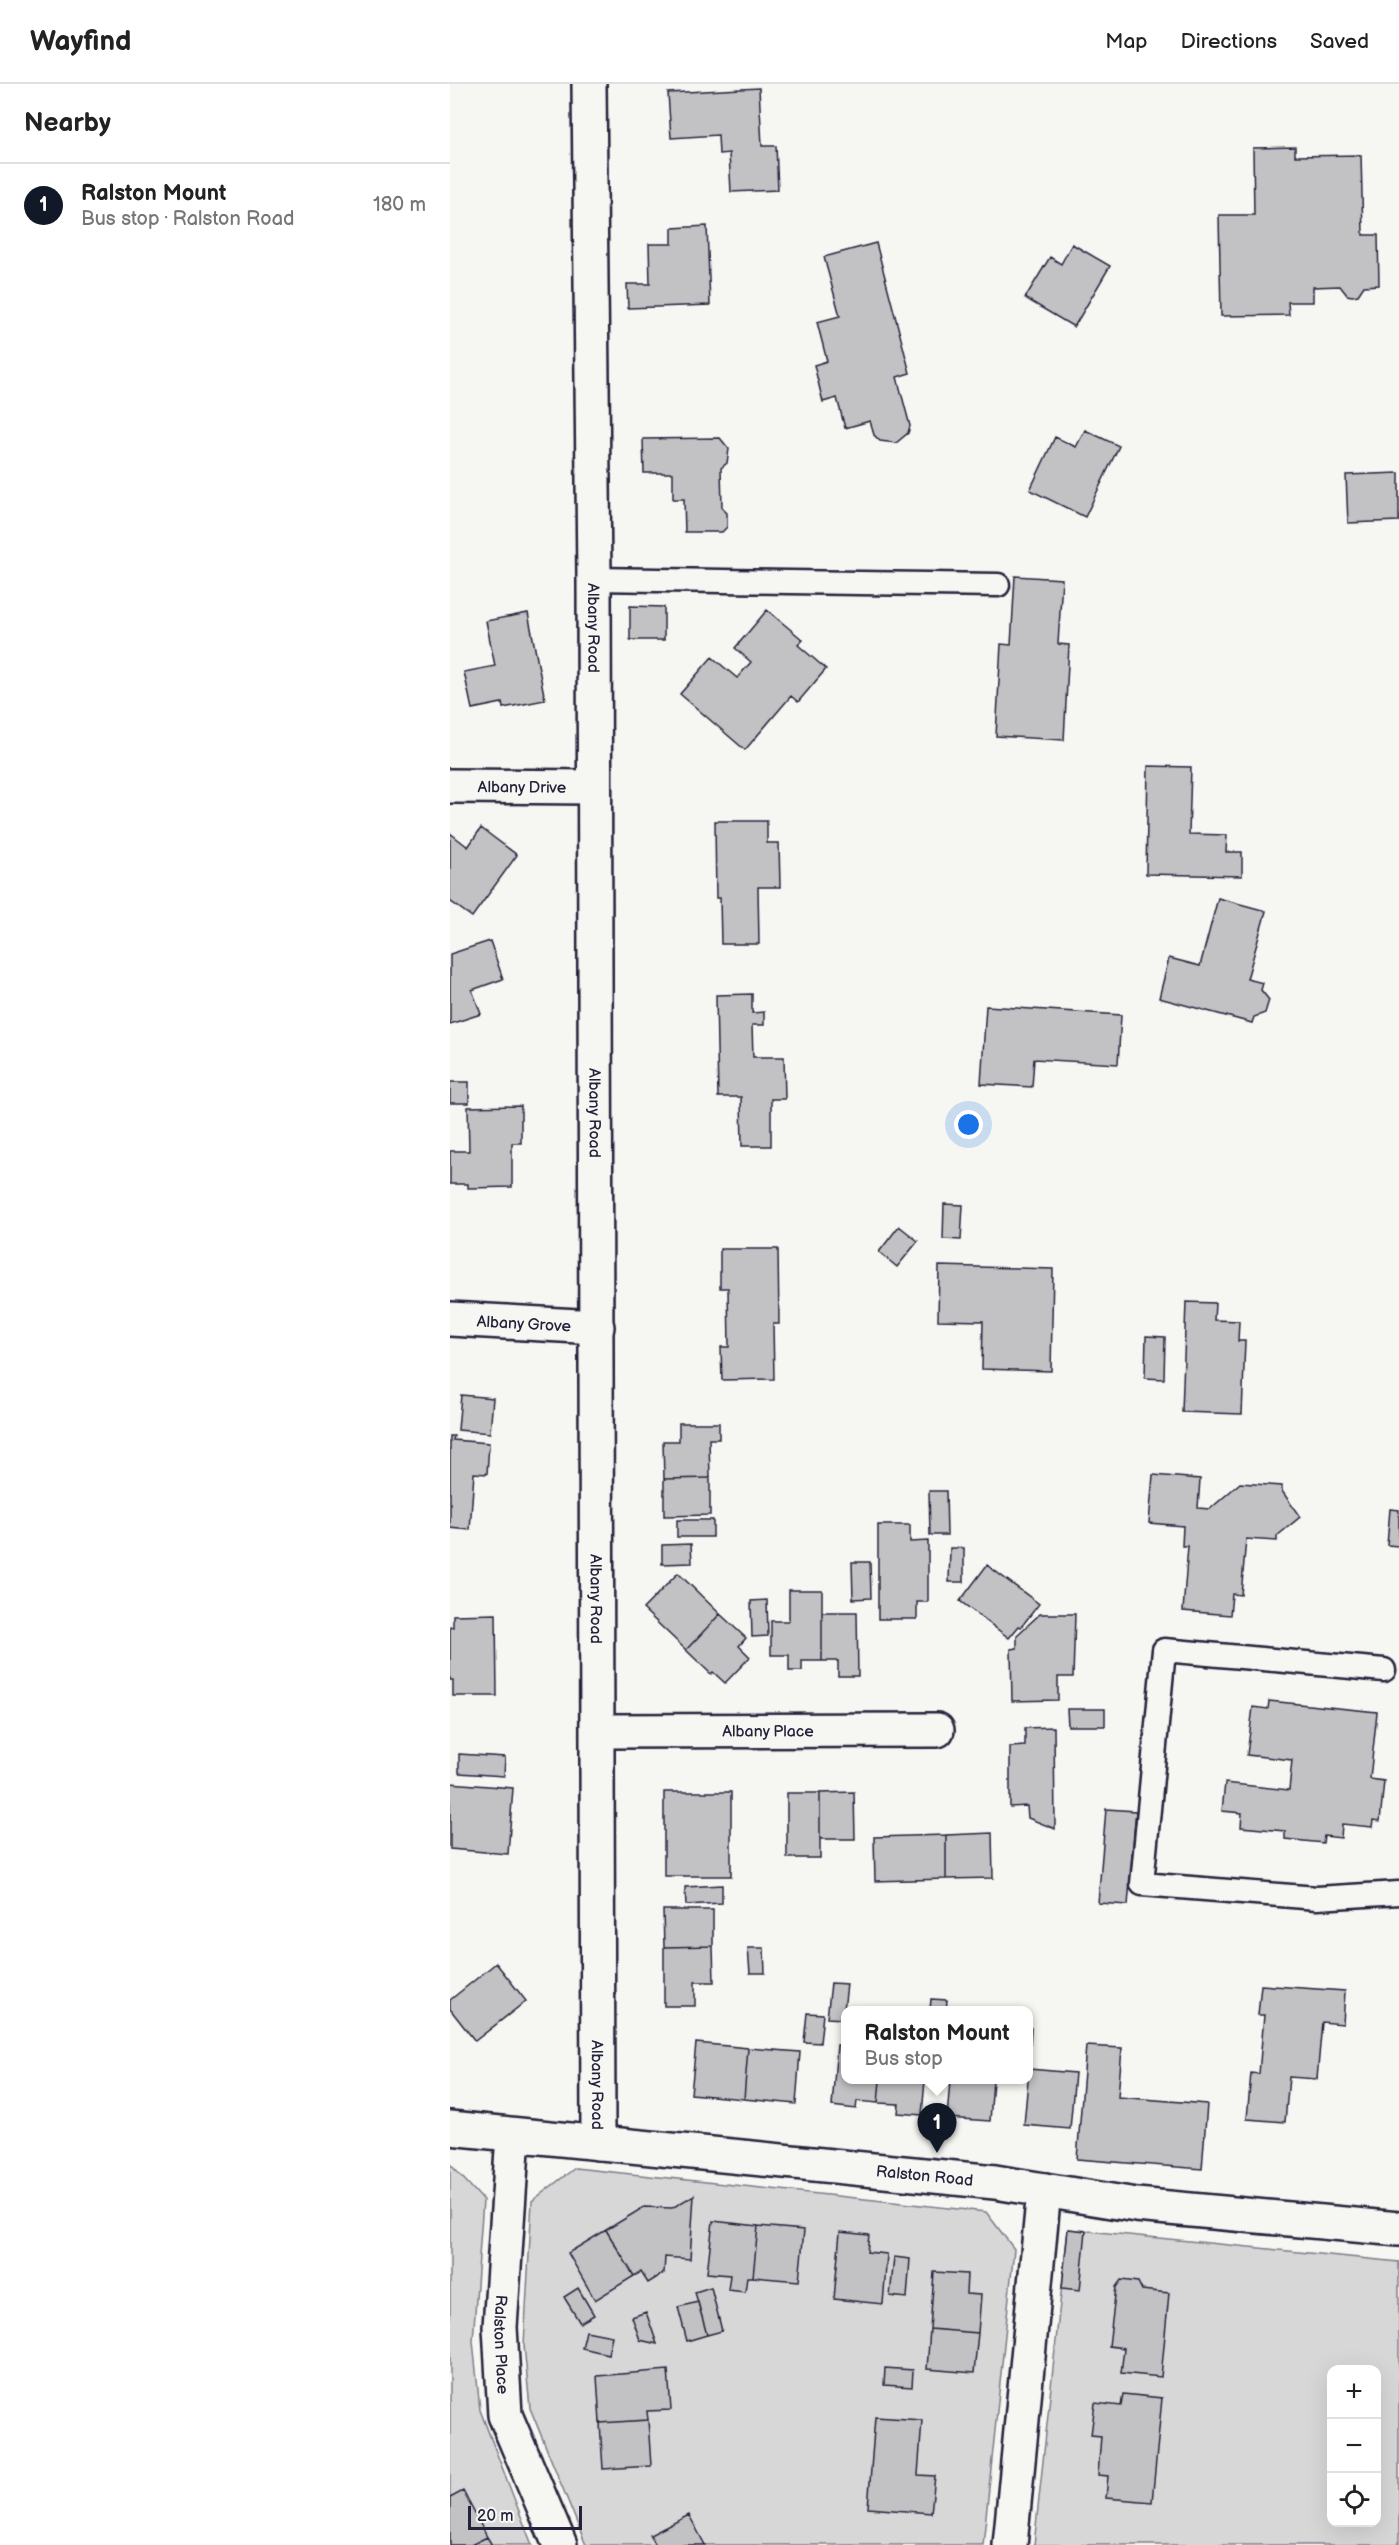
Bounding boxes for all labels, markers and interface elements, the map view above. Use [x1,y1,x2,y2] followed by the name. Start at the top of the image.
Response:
[30,25,131,58] text: Wayfind
[1105,29,1148,54] text: Map
[1181,29,1277,54] text: Directions
[1310,29,1369,54] text: Saved
[24,108,111,139] text: Nearby
[81,180,226,207] text: Ralston Mount
[39,193,48,217] text: 1
[373,193,426,217] text: 180 m
[81,207,294,231] text: Bus stop · Ralston Road
[583,583,602,673] street label: Albany Road
[478,778,567,798] street label: Albany Drive
[584,1068,603,1158] street label: Albany Road
[954,1110,983,1139] your location
[476,1312,572,1337] street label: Albany Grove
[585,1554,605,1644] street label: Albany Road
[722,1722,814,1742] street label: Albany Place
[841,2006,1033,2084] popup
[864,2020,1010,2047] text: Ralston Mount
[587,2040,606,2130] street label: Albany Road
[864,2047,943,2071] text: Bus stop
[918,2104,956,2153] pin: 1
[875,2162,974,2191] street label: Ralston Road
[489,2294,512,2395] street label: Ralston Place
[1327,2365,1381,2527] map controls
[1327,2365,1381,2419] button: +
[1327,2419,1381,2473] button: −
[1327,2473,1381,2527] button: locate
[468,2503,582,2530] scale bar
[477,2507,513,2526] text: 20 m

